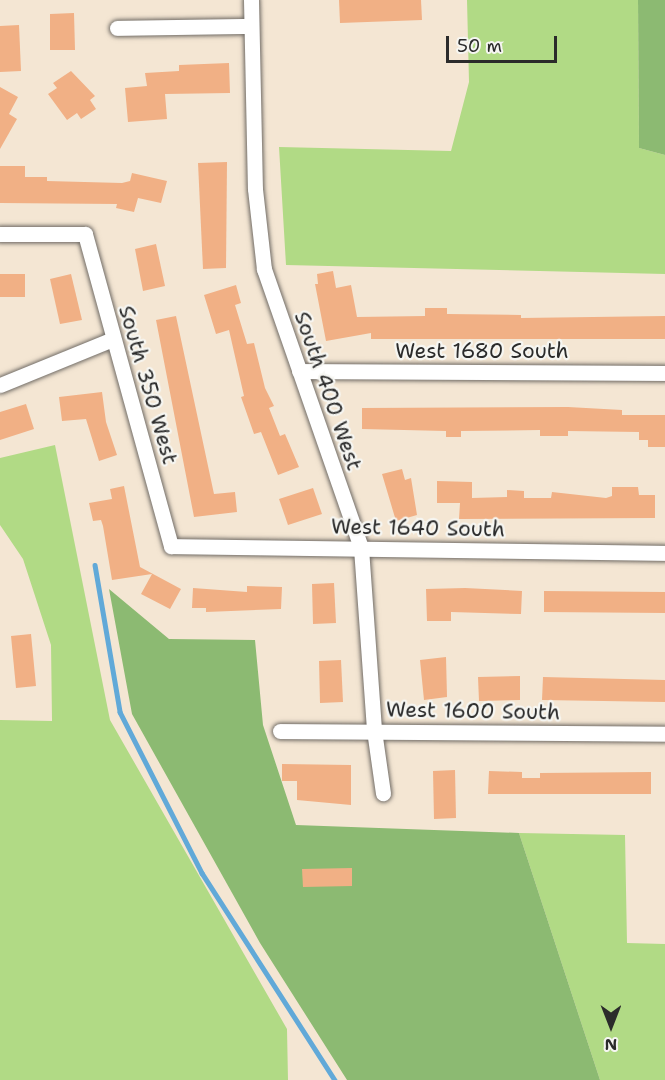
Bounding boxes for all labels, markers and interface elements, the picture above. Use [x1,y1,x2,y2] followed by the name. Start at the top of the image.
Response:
[449,24,560,62] scale bar
[457,34,502,58] text: 50 m
[113,303,183,467] street label: South 350 West
[289,308,367,474] street label: South 400 West
[395,338,569,364] street label: West 1680 South
[331,514,505,542] street label: West 1640 South
[386,697,560,725] street label: West 1600 South
[581,996,641,1056] north arrow
[605,1034,617,1055] text: N

